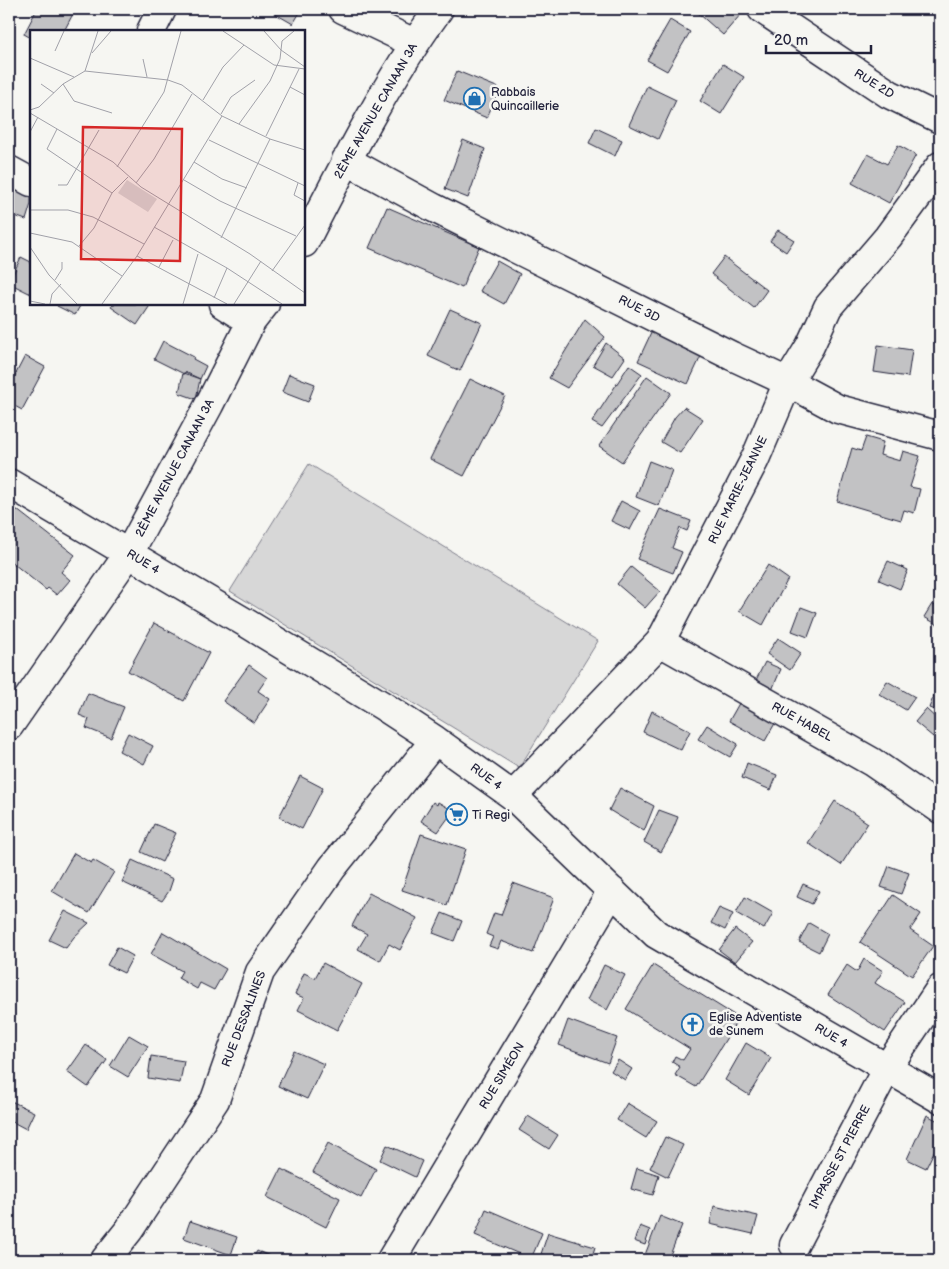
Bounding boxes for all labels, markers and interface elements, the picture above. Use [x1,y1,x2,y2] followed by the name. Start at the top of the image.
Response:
[766,22,872,54] scale bar
[30,30,305,305] inset map
[774,31,808,50] text: 20 m
[329,39,421,181] street label: 2ÈME AVENUE CANAAN 3A
[851,66,897,102] street label: RUE 2D
[491,85,559,114] place label: Rabbais Quincaillerie
[463,87,487,111] shop icon: Rabbais Quincaillerie
[616,292,662,326] street label: RUE 3D
[130,395,218,540] street label: 2ÈME AVENUE CANAAN 3A
[705,433,771,546] street label: RUE MARIE-JEANNE
[124,546,163,578] street label: RUE 4
[769,699,835,745] street label: RUE HABEL
[467,760,505,794] street label: RUE 4
[444,803,468,827] supermarket icon: Ti Regi
[472,808,510,823] place label: Ti Regi
[219,969,269,1069] street label: RUE DESSALINES
[709,1010,802,1039] place label: Eglise Adventiste de Sunem
[681,1012,705,1036] church icon: Eglise Adventiste de Sunem
[812,1021,851,1052] street label: RUE 4
[475,1039,528,1112] street label: RUE SIMÉON
[806,1103,874,1211] street label: IMPASSE ST PIERRE

